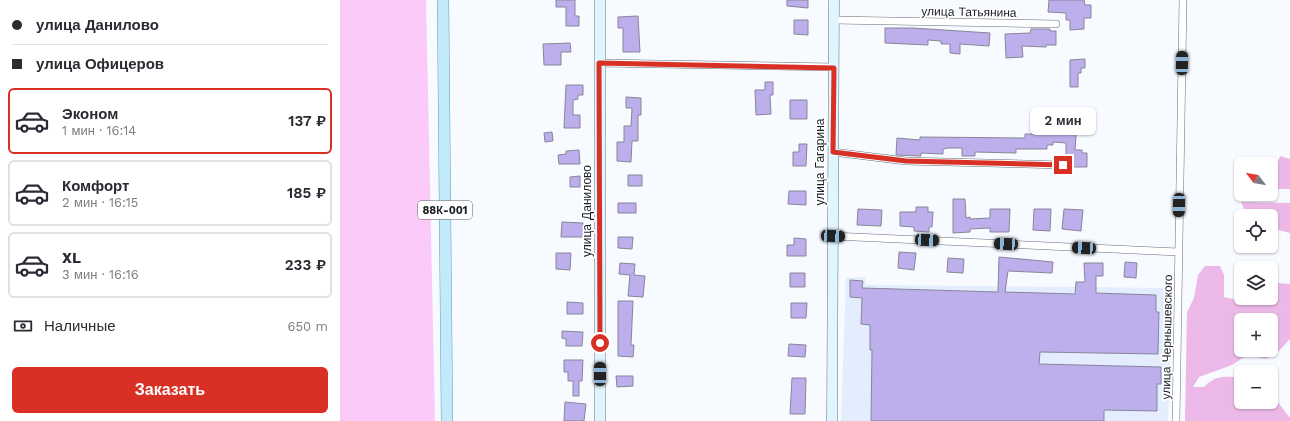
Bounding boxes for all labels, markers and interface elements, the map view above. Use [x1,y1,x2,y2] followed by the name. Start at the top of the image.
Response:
[921,4,1017,20] street label: улица Татьянина
[36,16,159,34] text: улица Данилово
[1176,51,1188,75] car
[36,55,164,73] text: улица Офицеров
[14,103,50,139] icon: car
[62,105,118,123] text: Эконом
[1030,107,1096,135] callout: 2 мин
[288,112,326,130] text: 137 ₽
[1044,113,1082,128] text: 2 мин
[813,118,827,206] street label: улица Гагарина
[62,123,136,138] text: 1 мин · 16:14
[1054,156,1072,174] route end
[1234,157,1278,201] north arrow
[1234,157,1278,409] map controls
[580,165,594,257] street label: улица Данилово
[14,175,50,211] icon: car
[62,177,129,195] text: Комфорт
[287,184,326,202] text: 185 ₽
[1173,193,1185,217] car
[62,195,138,210] text: 2 мин · 16:15
[418,201,472,219] road number: 88К-001
[1234,209,1278,253] button: locate
[821,229,845,243] car
[915,233,939,247] car
[994,237,1018,251] car
[1072,241,1096,255] car
[14,247,50,283] icon: car
[62,249,81,267] text: XL
[285,256,326,274] text: 233 ₽
[1234,261,1278,305] button: layers
[62,267,139,282] text: 3 мин · 16:16
[1159,274,1175,400] street label: улица Чернышевского
[1234,313,1278,357] button: +
[12,315,34,337] icon: cash
[44,317,116,335] text: Наличные
[288,319,328,334] text: 650 m
[591,334,609,352] route start
[594,362,606,386] car
[1234,365,1278,409] button: −
[12,367,328,413] button: Заказать

